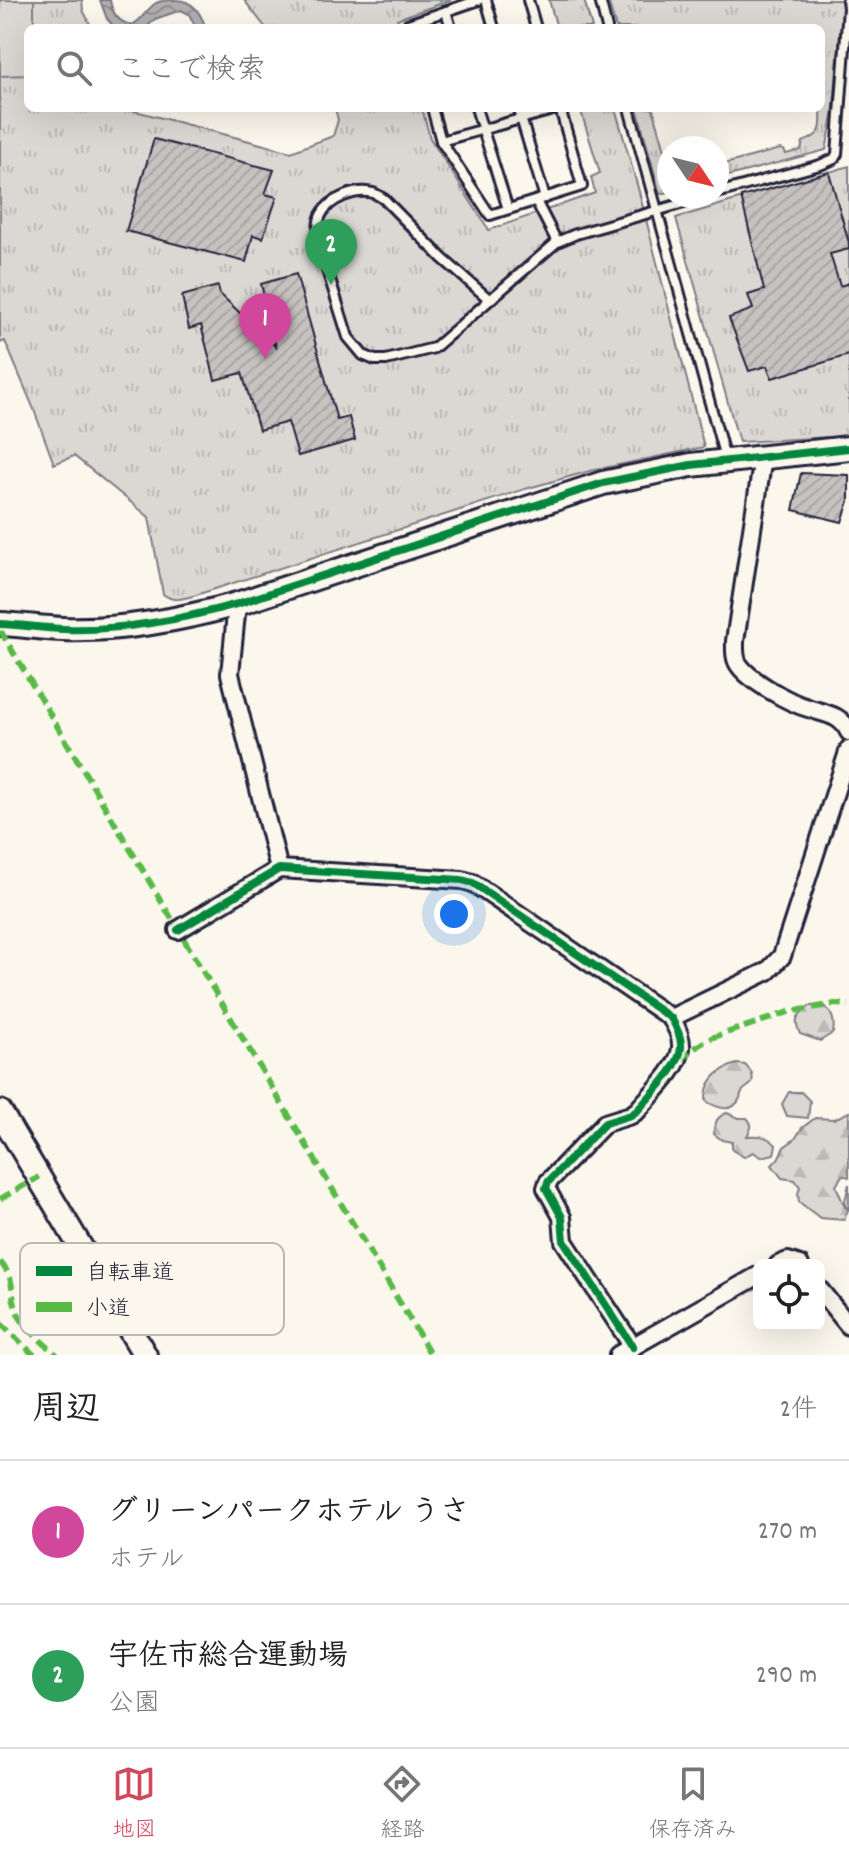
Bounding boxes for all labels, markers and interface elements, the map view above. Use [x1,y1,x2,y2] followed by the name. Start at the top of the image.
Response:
[24,24,825,112] search box
[52,46,96,90] icon: search
[116,51,266,94] text: ここで検索
[657,136,729,208] north arrow
[305,219,357,285] pin: 2
[239,293,291,359] pin: 1
[434,894,474,934] your location
[20,1243,284,1335] legend
[86,1259,174,1290] text: 自転車道
[753,1259,825,1331] map controls
[753,1259,825,1331] button: locate
[86,1295,130,1326] text: 小道
[32,1387,100,1436] text: 周辺
[780,1392,817,1429] text: 2件
[108,1493,470,1536] text: グリーンパークホテル うさ
[55,1514,61,1551] text: 1
[758,1514,817,1551] text: 270 m
[108,1542,185,1579] text: ホテル
[108,1637,348,1680] text: 宇佐市総合運動場
[52,1658,64,1695] text: 2
[756,1658,817,1695] text: 290 m
[108,1686,160,1723] text: 公園
[112,1762,156,1847] tab: 地図
[380,1762,425,1847] tab: 経路
[649,1762,737,1847] tab: 保存済み

